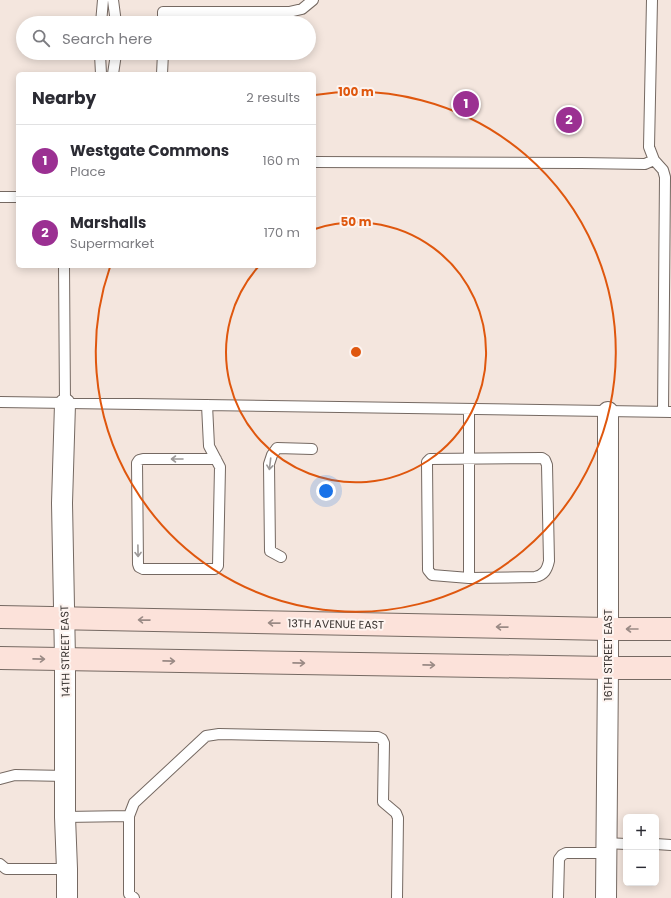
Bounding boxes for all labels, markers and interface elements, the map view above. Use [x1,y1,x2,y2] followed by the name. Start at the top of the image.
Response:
[16,16,316,60] search box
[30,27,52,49] icon: search
[62,28,152,49] text: Search here
[338,83,374,100] text: 100 m
[32,86,96,110] text: Nearby
[246,88,300,107] text: 2 results
[453,89,479,119] pin: 1
[556,105,582,135] pin: 2
[70,140,229,161] text: Westgate Commons
[43,151,47,170] text: 1
[263,151,300,170] text: 160 m
[70,162,105,181] text: Place
[70,212,146,233] text: Marshalls
[341,213,372,230] text: 50 m
[41,223,49,242] text: 2
[264,223,300,242] text: 170 m
[70,234,154,253] text: Supermarket
[349,345,363,359] centre of rings
[171,455,184,463] one-way arrow
[266,457,274,470] one-way arrow
[316,481,336,501] your location
[134,544,142,557] one-way arrow
[56,605,74,697] street label: 14TH STREET EAST
[600,609,616,701] street label: 16TH STREET EAST
[288,615,384,633] street label: 13TH AVENUE EAST
[138,616,151,624] one-way arrow
[268,619,281,626] one-way arrow
[496,623,509,631] one-way arrow
[626,625,639,633] one-way arrow
[32,655,45,663] one-way arrow
[162,657,175,665] one-way arrow
[292,659,305,667] one-way arrow
[422,662,435,669] one-way arrow
[623,814,659,886] map controls
[623,814,659,850] button: +
[623,850,659,886] button: −

